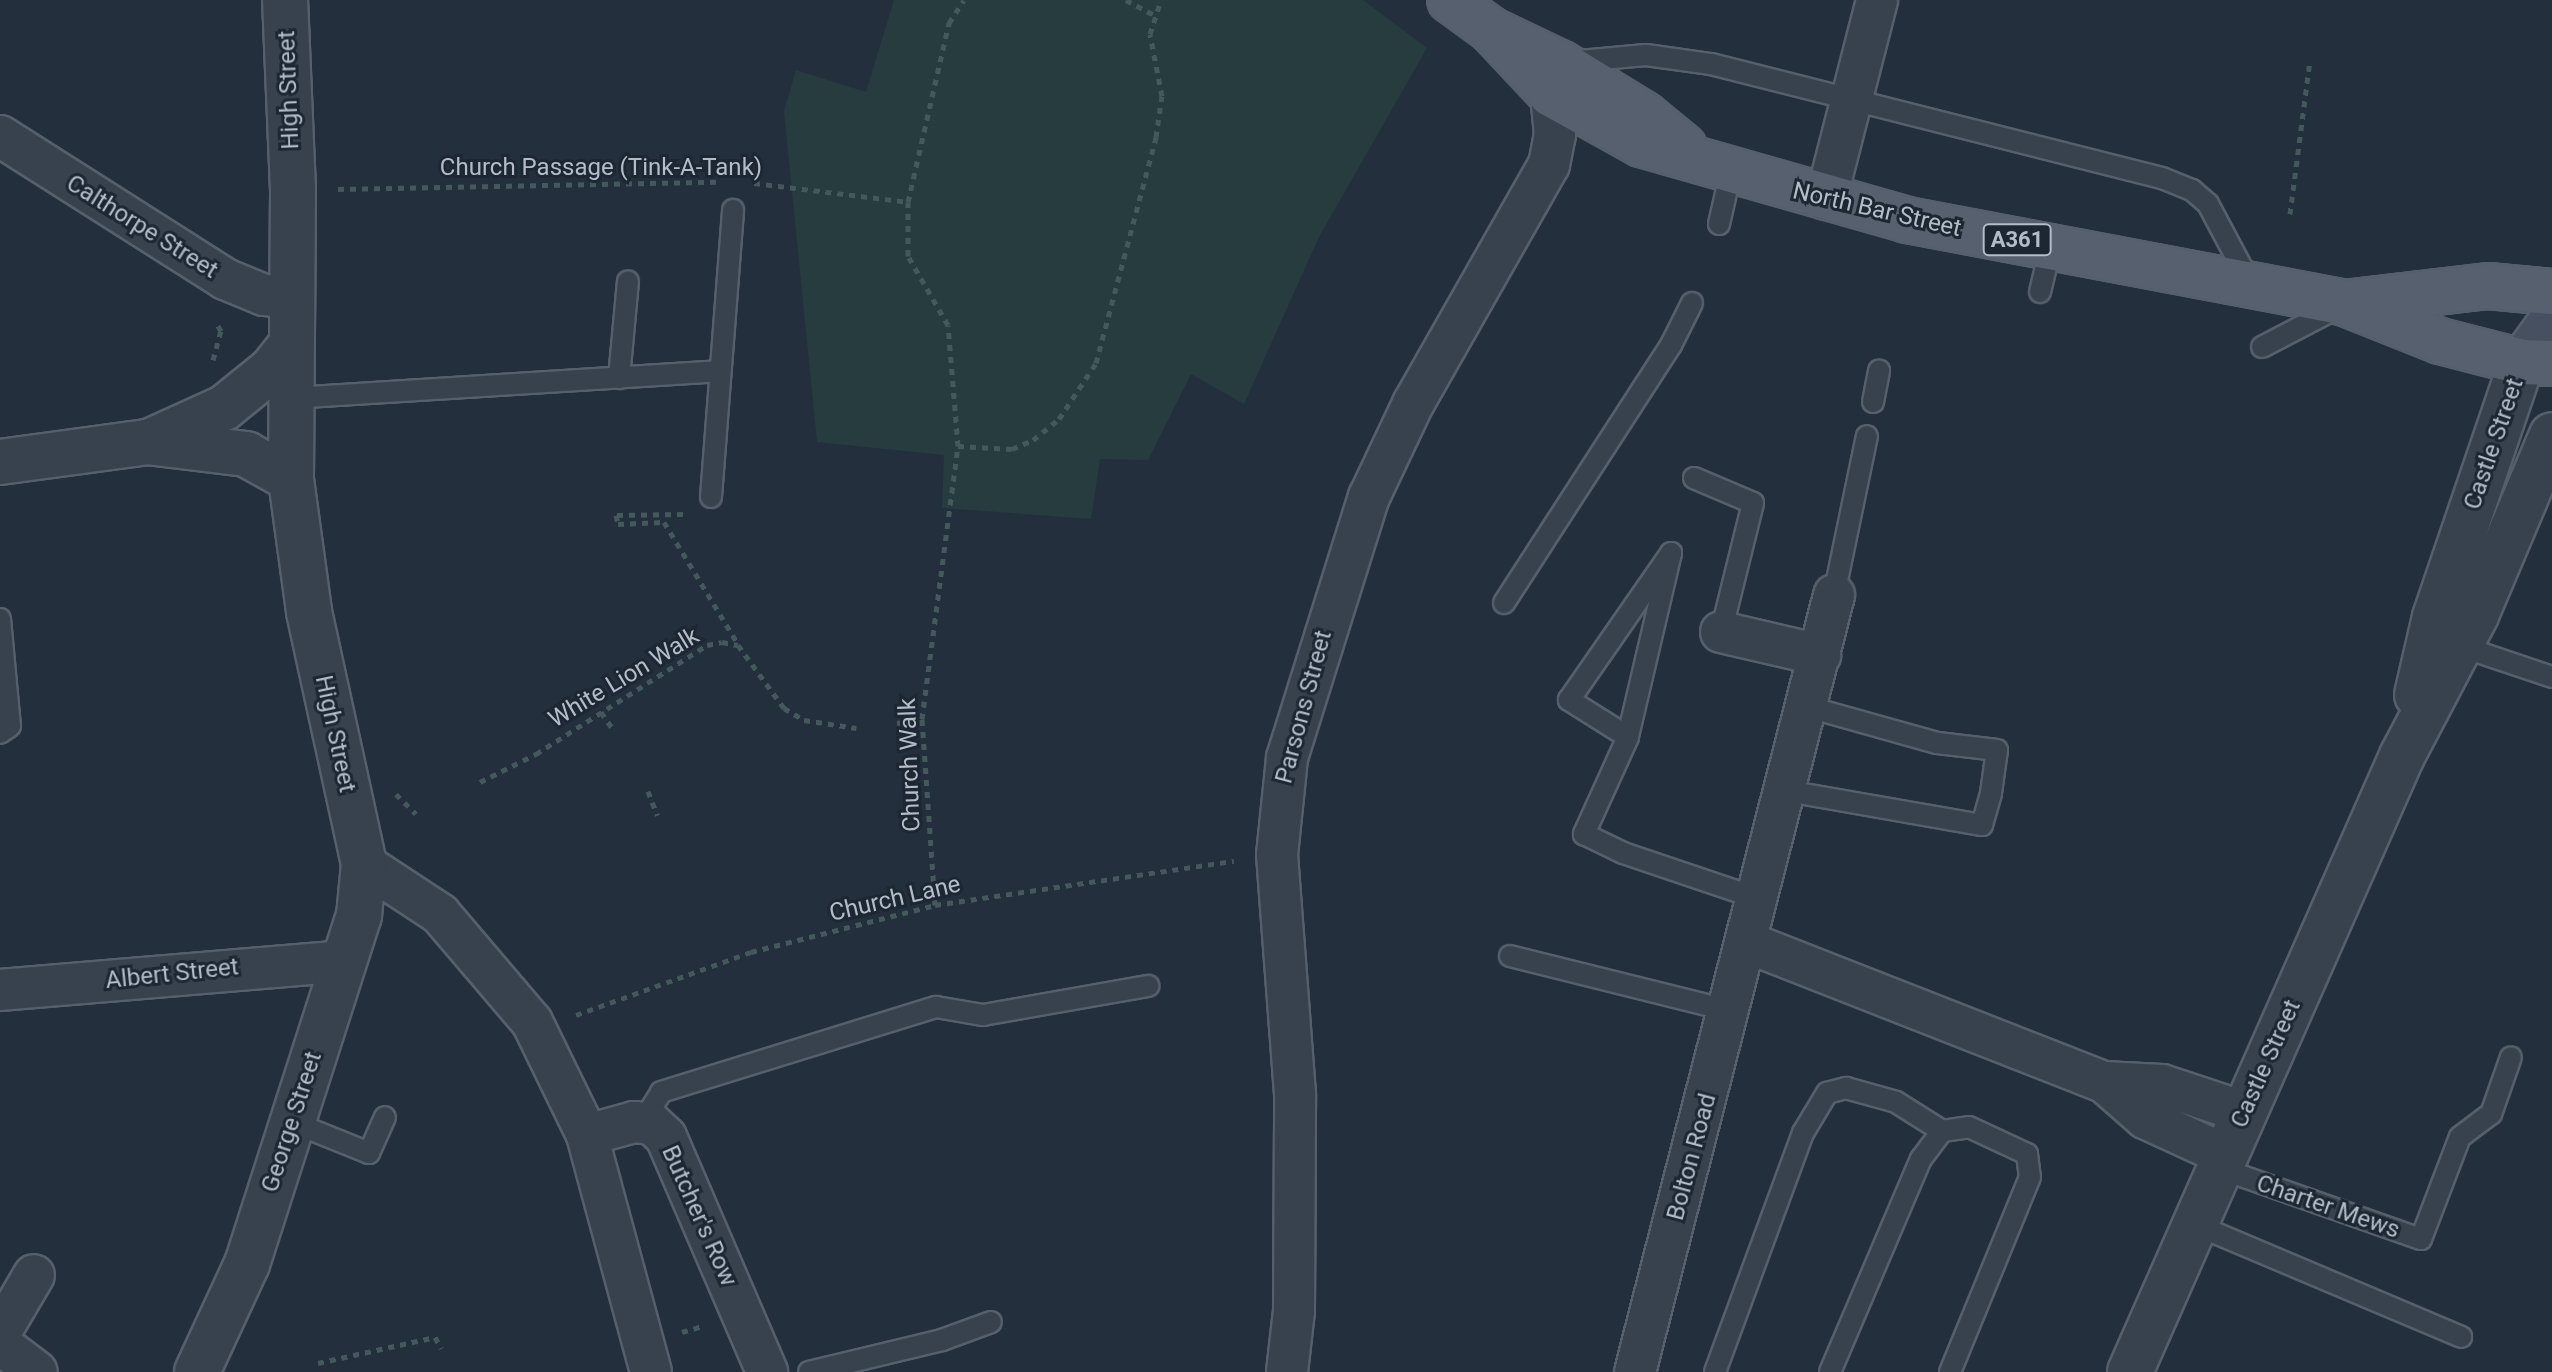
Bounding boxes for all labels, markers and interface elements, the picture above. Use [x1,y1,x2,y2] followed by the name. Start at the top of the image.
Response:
[273,30,305,150] street label: High Street
[440,154,762,182] street label: Church Passage (Tink-A-Tank)
[61,169,223,285] street label: Calthorpe Street
[1790,177,1964,243] street label: North Bar Street
[1981,222,2053,258] road number: A361
[2458,375,2530,513] street label: Castle Street
[544,622,704,734] street label: White Lion Walk
[1270,627,1338,787] street label: Parsons Street
[309,673,361,795] street label: High Street
[893,698,927,832] street label: Church Walk
[827,870,963,928] street label: Church Lane
[104,953,240,995] street label: Albert Street
[2225,996,2307,1132] street label: Castle Street
[256,1048,328,1196] street label: George Street
[1661,1090,1723,1224] street label: Bolton Road
[655,1141,743,1291] street label: Butcher's Row
[2253,1169,2403,1245] street label: Charter Mews

